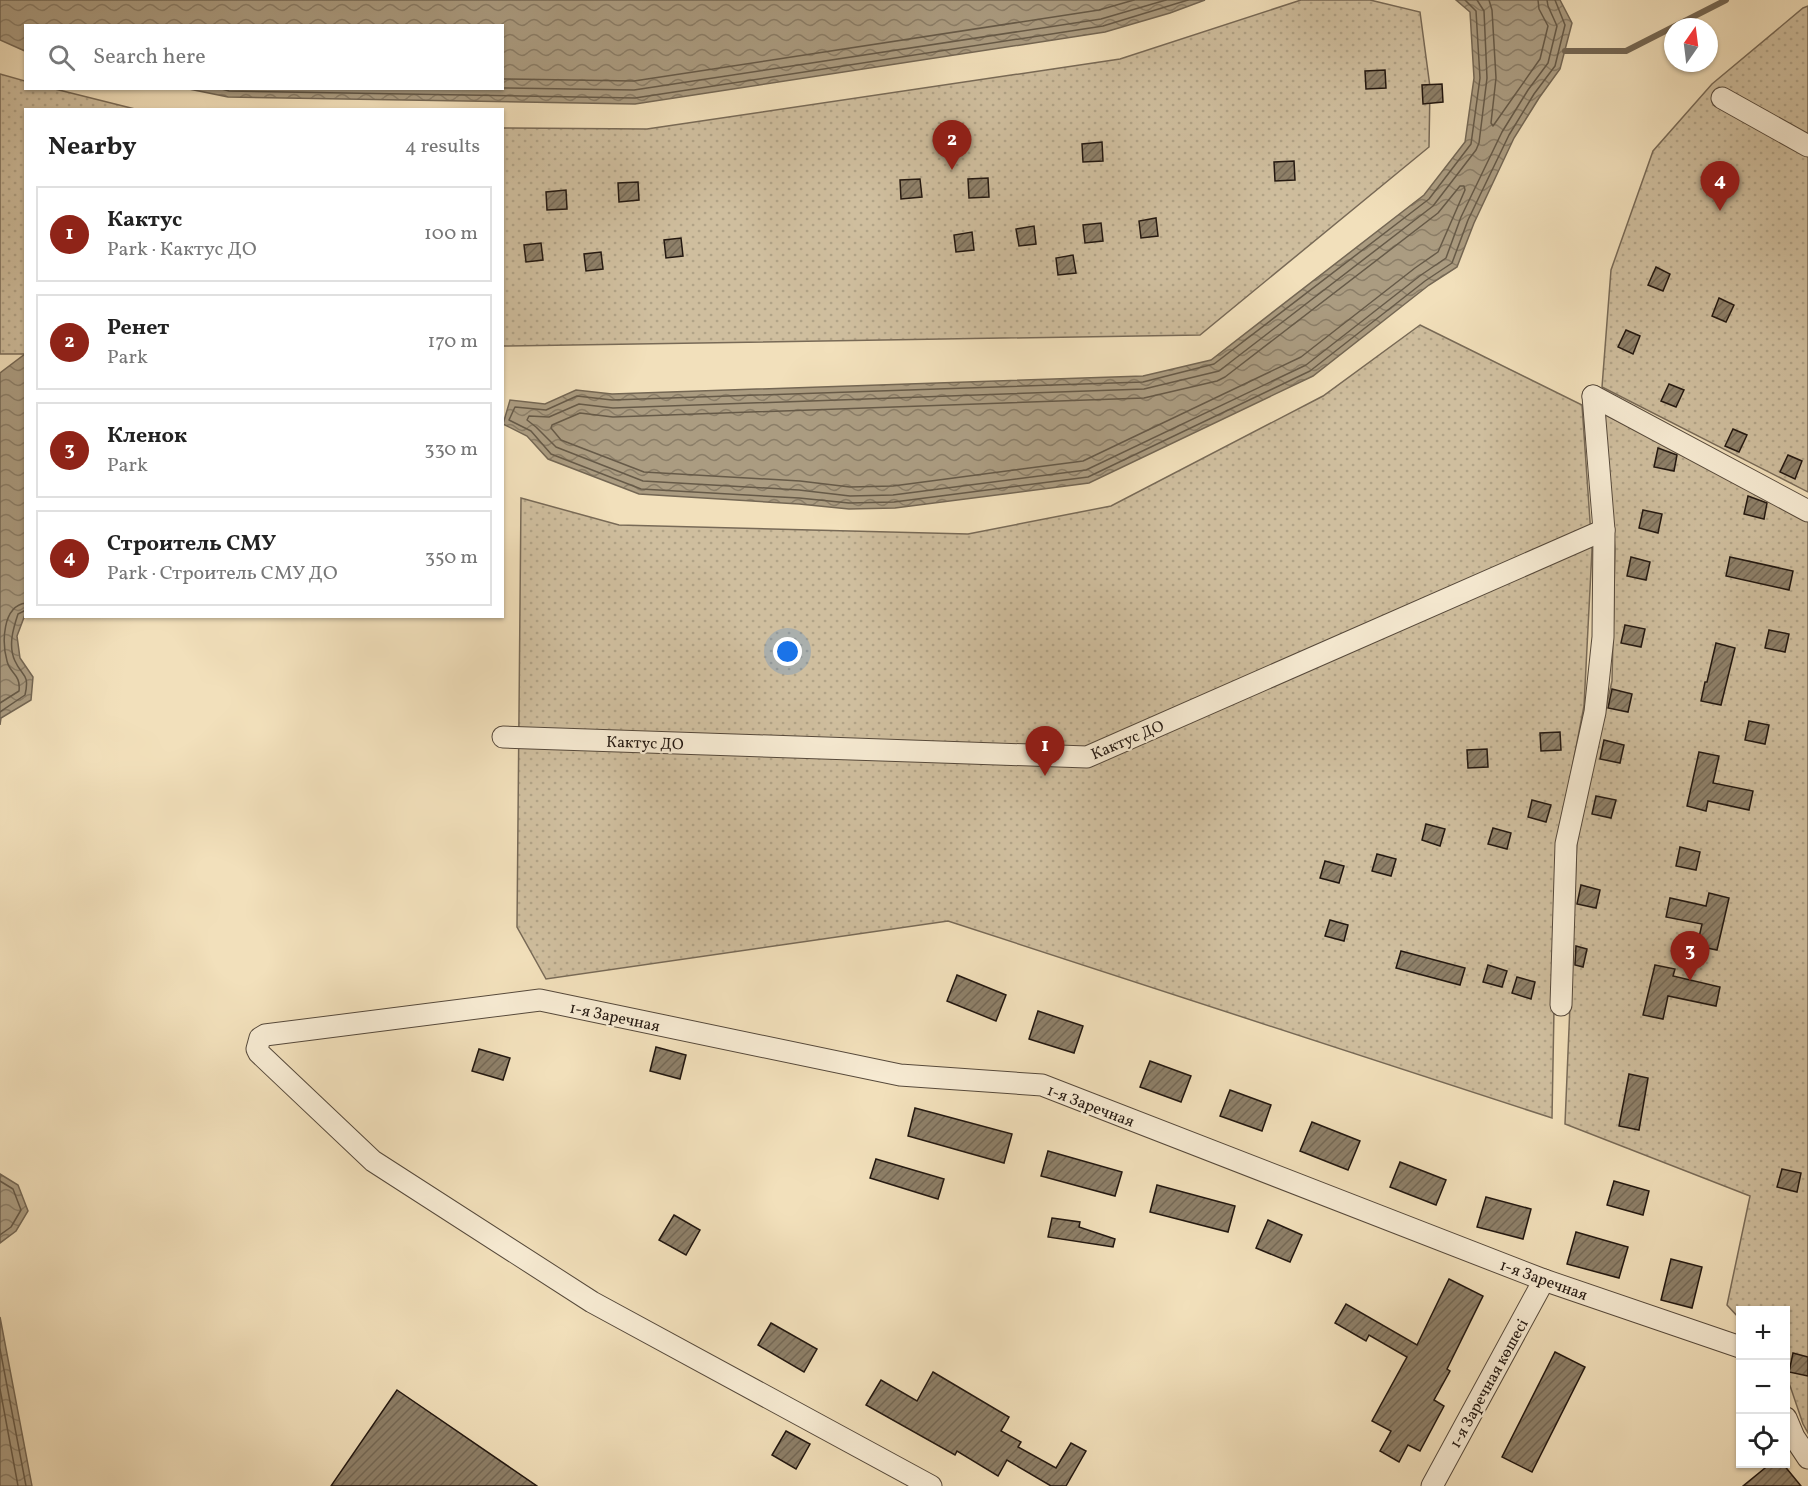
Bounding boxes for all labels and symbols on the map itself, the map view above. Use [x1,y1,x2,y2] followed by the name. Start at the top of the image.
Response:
[1664,18,1718,72] north arrow
[932,120,972,170] pin: 2
[1700,162,1740,211] pin: 4
[773,637,802,666] your location
[1088,715,1168,766] street label: Кактус ДО
[1026,726,1064,776] pin: 1
[606,732,684,756] street label: Кактус ДО
[1670,932,1710,981] pin: 3
[567,998,662,1038] street label: 1-я Заречная
[1043,1080,1137,1134] street label: 1-я Заречная
[1496,1255,1590,1307] street label: 1-я Заречная
[1445,1315,1535,1453] street label: 1-я Заречная көшесі

